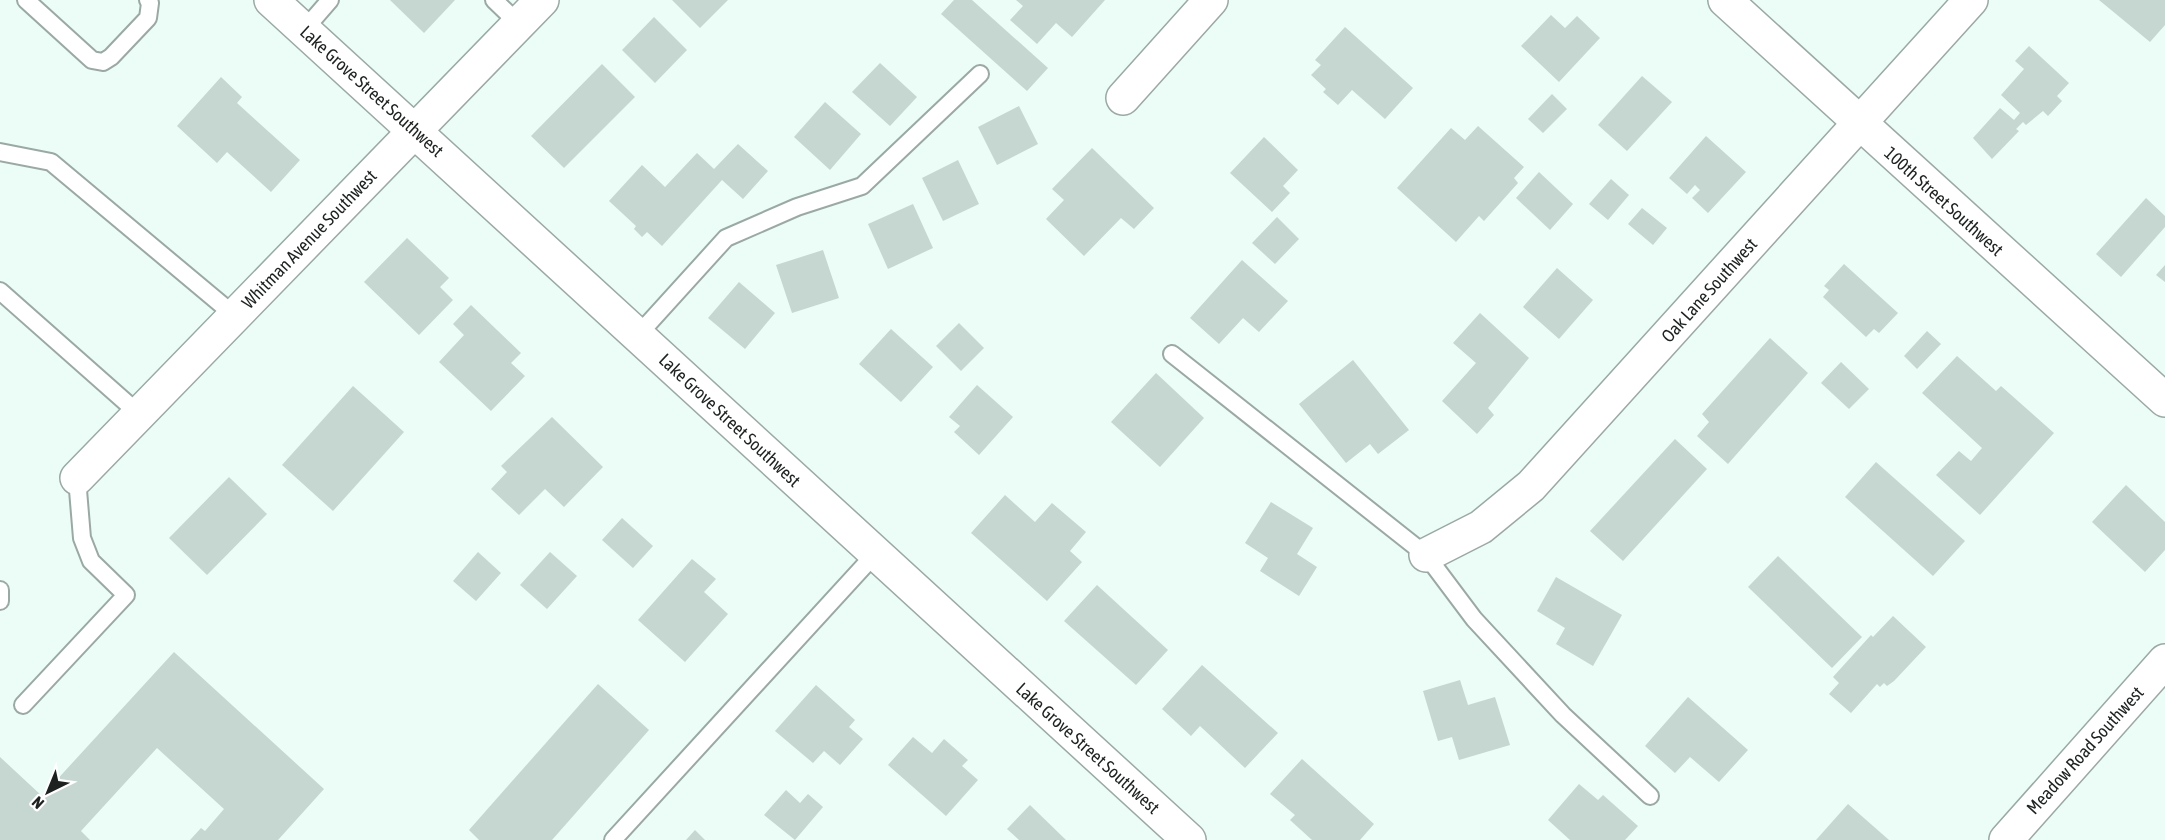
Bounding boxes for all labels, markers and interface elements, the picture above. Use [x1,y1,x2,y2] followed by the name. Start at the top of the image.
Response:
[296,21,448,161] street label: Lake Grove Street Southwest
[1880,142,2008,260] street label: 100th Street Southwest
[237,165,381,313] street label: Whitman Avenue Southwest
[1657,234,1761,346] street label: Oak Lane Southwest
[655,349,805,491] street label: Lake Grove Street Southwest
[1012,678,1164,818] street label: Lake Grove Street Southwest
[2022,682,2148,818] street label: Meadow Road Southwest
[18,762,78,822] north arrow
[28,793,47,813] text: N

